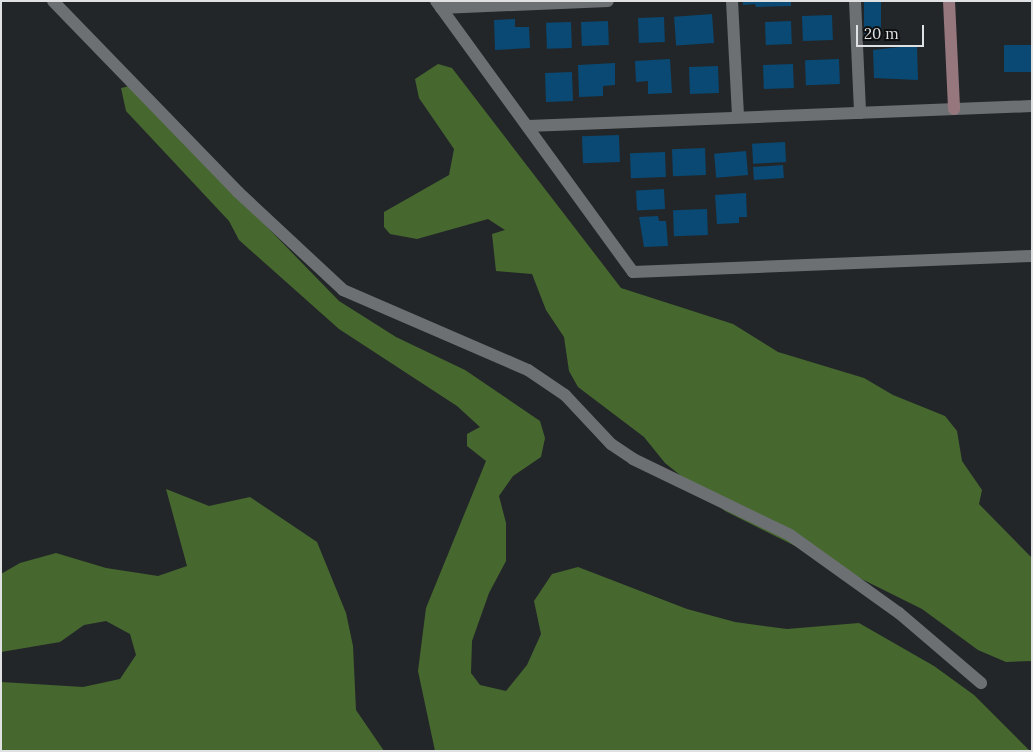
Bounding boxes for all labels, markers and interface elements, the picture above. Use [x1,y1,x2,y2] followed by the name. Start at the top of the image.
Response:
[858,15,926,47] scale bar
[864,24,899,43] text: 20 m

